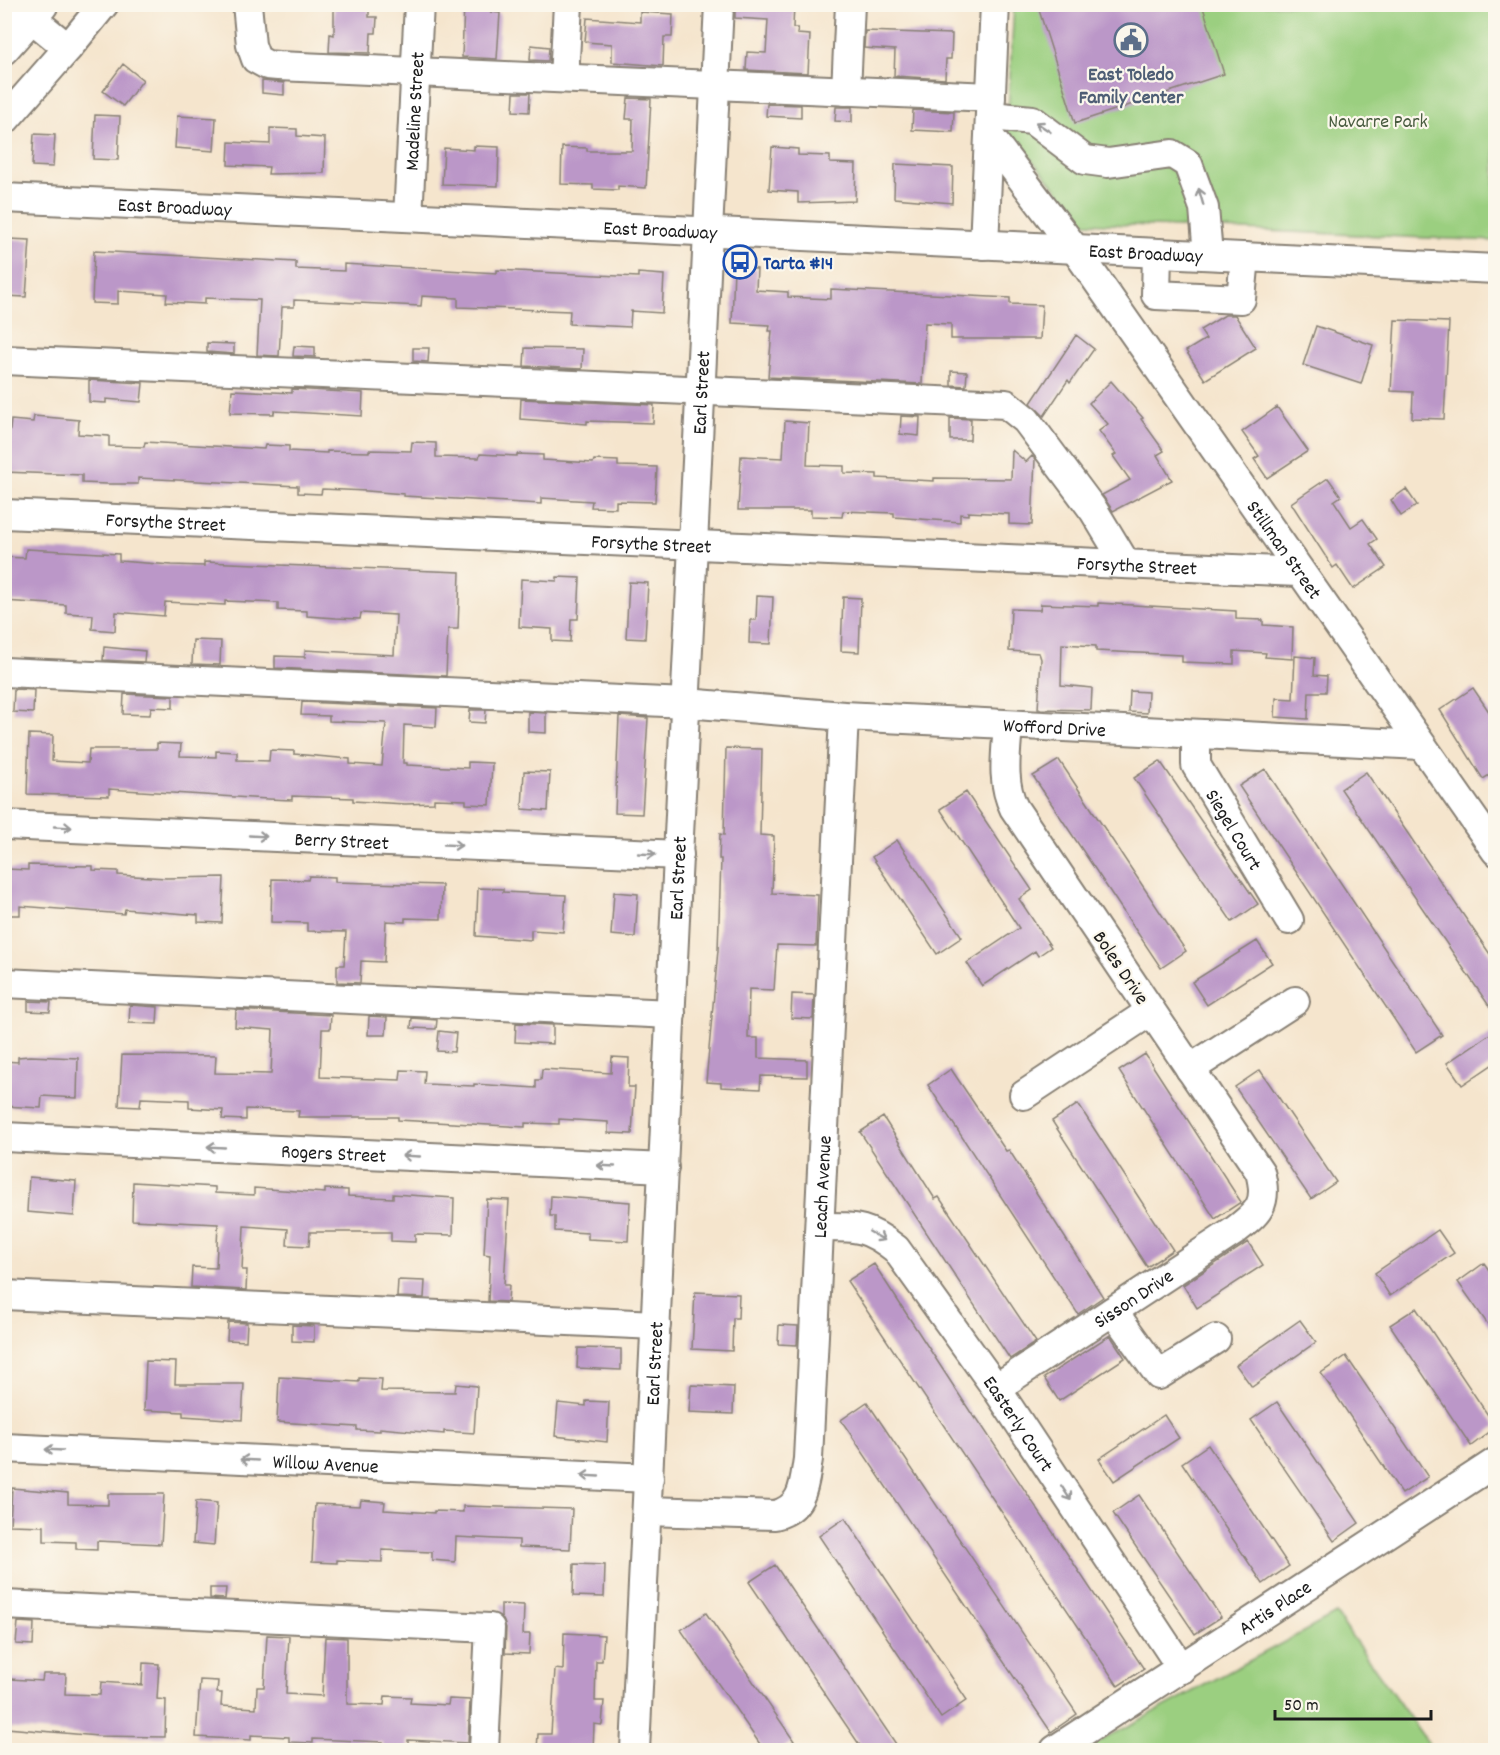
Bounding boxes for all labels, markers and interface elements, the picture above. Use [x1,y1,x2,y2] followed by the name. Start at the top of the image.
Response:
[1113,22,1149,58] public building icon: East Toledo Family Center
[399,51,434,171] street label: Madeline Street
[1079,62,1184,113] place label: East Toledo Family Center
[1328,109,1428,137] park label: Navarre Park
[1035,121,1052,133] one-way arrow
[1194,188,1206,207] one-way arrow
[117,192,233,226] street label: East Broadway
[603,216,719,249] street label: East Broadway
[1088,239,1204,272] street label: East Broadway
[722,244,758,280] bus stop icon: Tarta #14
[763,251,833,279] place label: Tarta #14
[687,350,719,435] street label: Earl Street
[1238,496,1327,606] street label: Stillman Street
[105,508,226,541] street label: Forsythe Street
[590,529,712,563] street label: Forsythe Street
[1076,551,1197,584] street label: Forsythe Street
[1002,713,1107,746] street label: Wofford Drive
[1197,785,1267,877] street label: Siegel Court
[52,822,72,833] one-way arrow
[294,827,389,859] street label: Berry Street
[247,831,267,842] one-way arrow
[664,836,696,921] street label: Earl Street
[442,840,462,851] one-way arrow
[637,849,657,860] one-way arrow
[1085,926,1155,1011] street label: Boles Drive
[808,1135,841,1239] street label: Leach Avenue
[280,1139,387,1172] street label: Rogers Street
[207,1142,227,1153] one-way arrow
[401,1151,421,1162] one-way arrow
[596,1160,616,1171] one-way arrow
[868,1230,885,1242] one-way arrow
[1089,1264,1180,1337] street label: Sisson Drive
[641,1321,673,1406] street label: Earl Street
[975,1371,1059,1479] street label: Easterly Court
[44,1445,64,1456] one-way arrow
[272,1450,379,1482] street label: Willow Avenue
[239,1454,259,1465] one-way arrow
[581,1470,601,1481] one-way arrow
[1060,1485,1072,1501] one-way arrow
[1234,1575,1318,1644] street label: Artis Place
[1275,1683,1431,1721] scale bar
[1284,1694,1319,1719] text: 50 m

